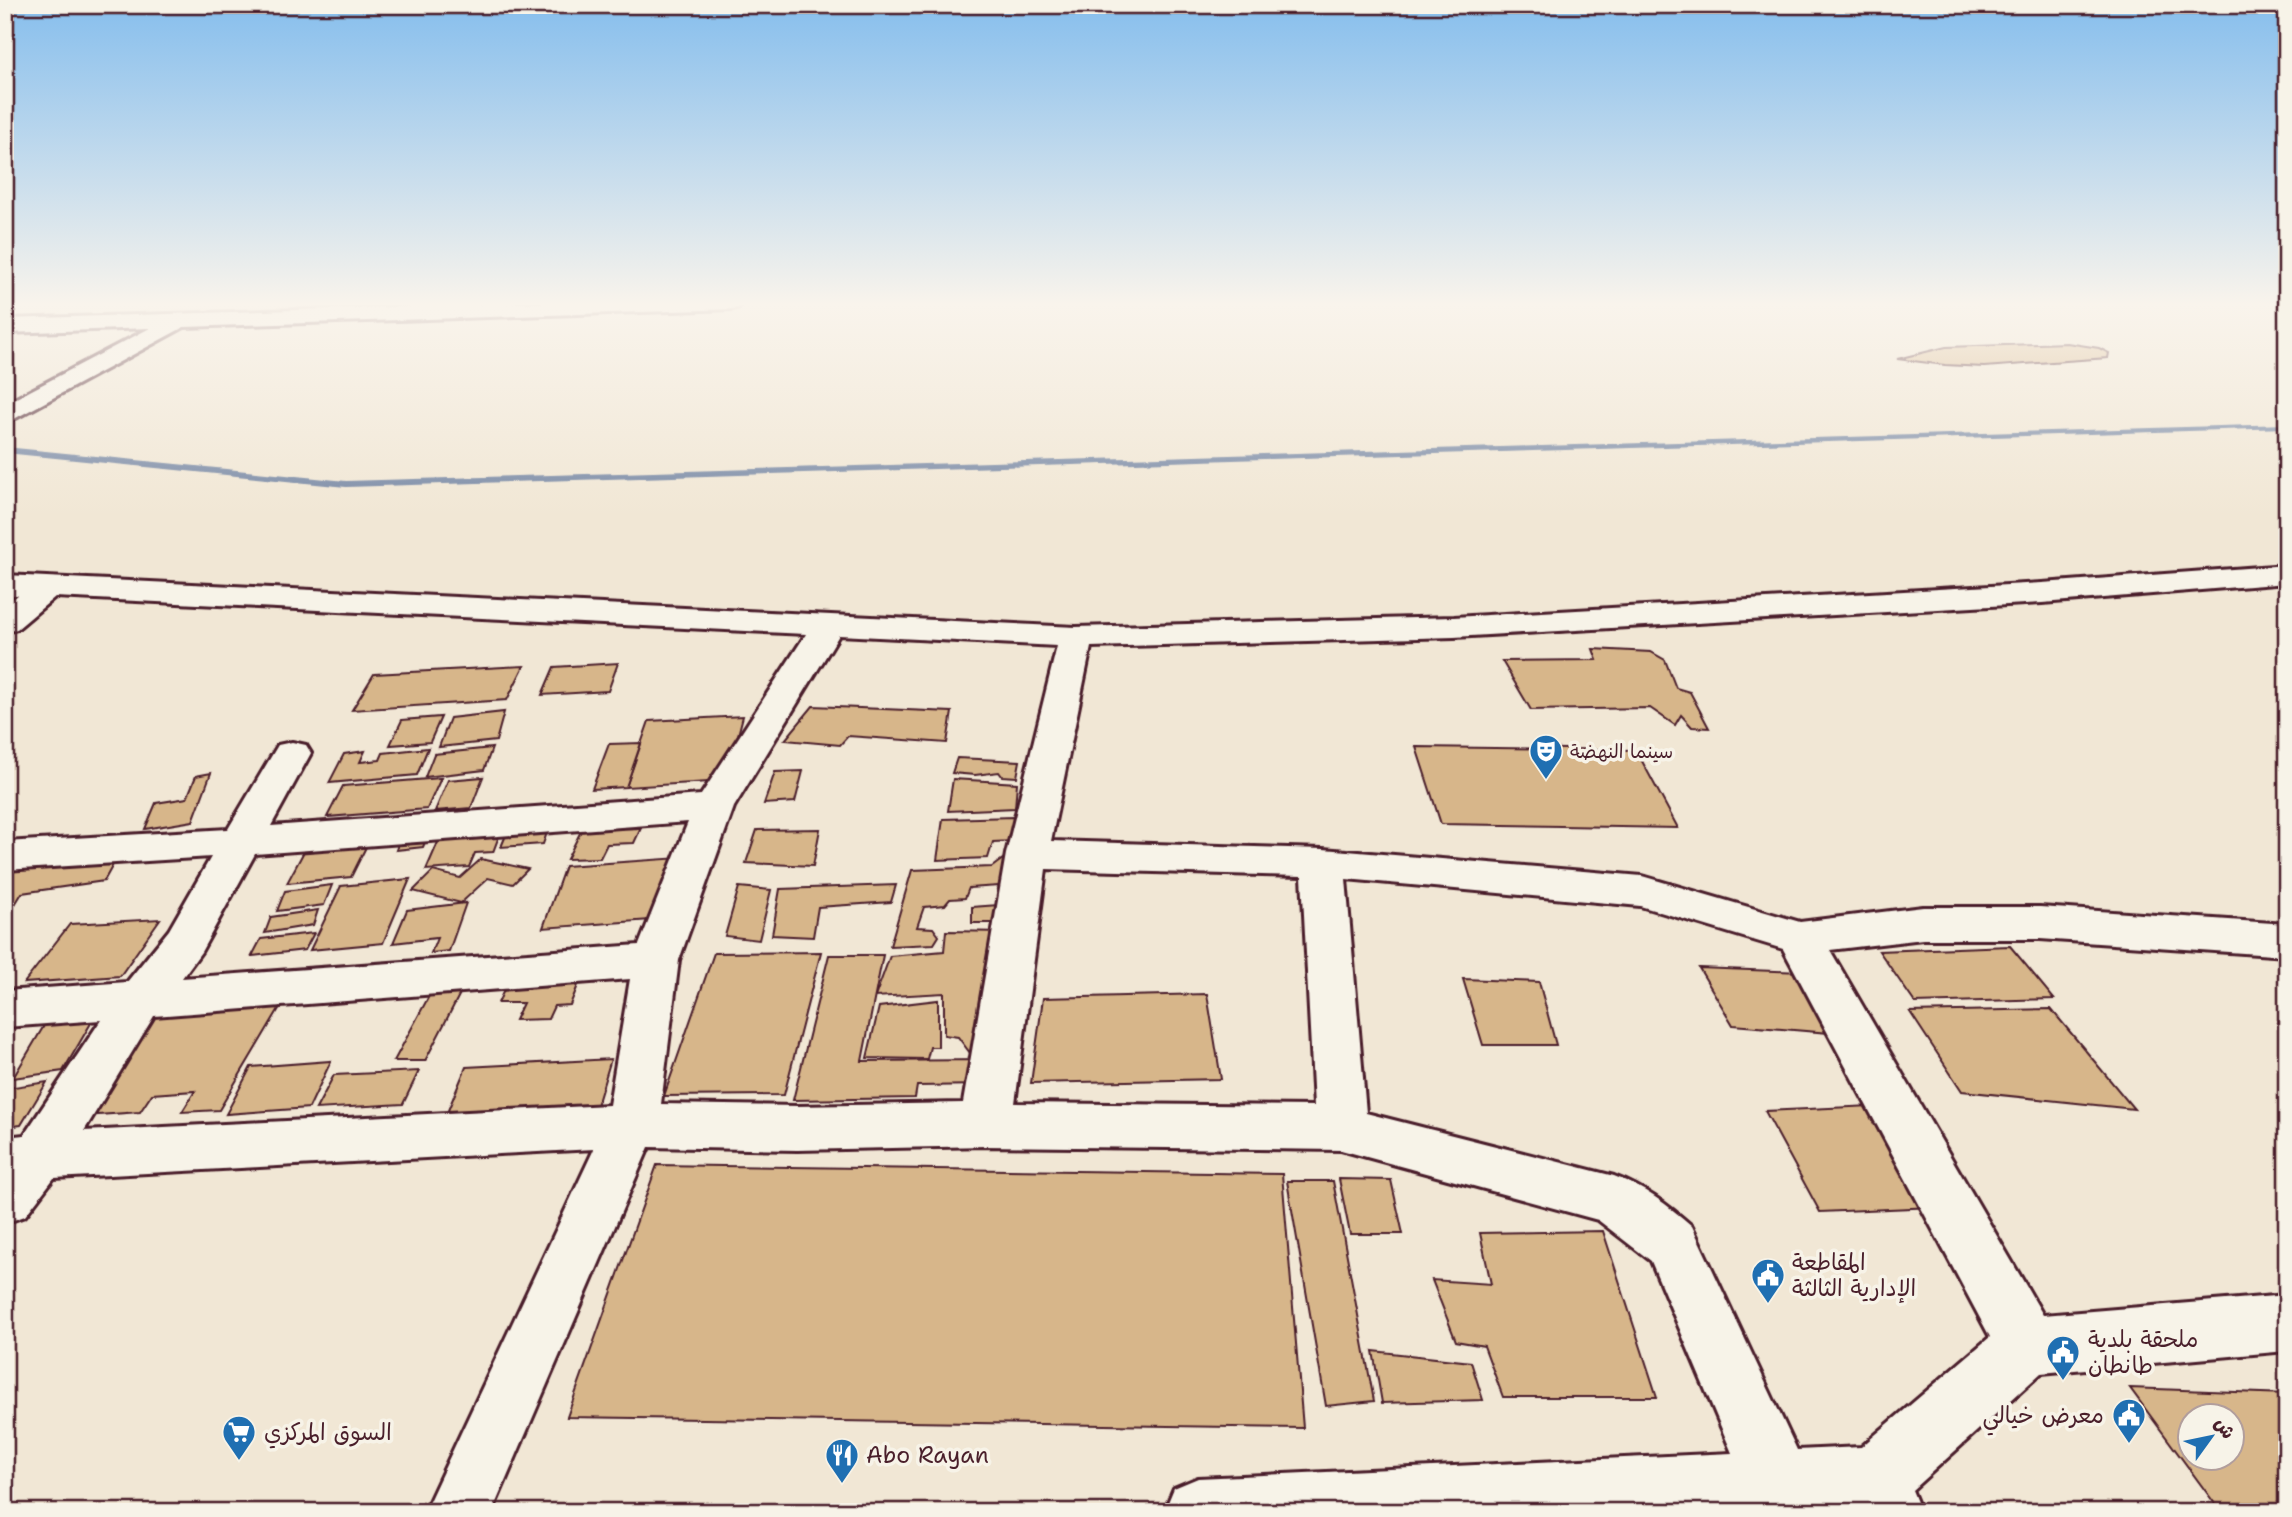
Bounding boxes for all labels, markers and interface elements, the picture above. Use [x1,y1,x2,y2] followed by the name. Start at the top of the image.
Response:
[1527,732,1565,781] theatre icon: سينما النهضة
[1570,739,1673,764] place label: سينما النهضة
[1792,1247,1916,1303] place label: المقاطعة الإدارية الثالثة
[1749,1256,1787,1305] public building icon: المقاطعة الإدارية الثالثة
[2088,1324,2198,1380] place label: ملحقة بلدية طانطان
[2044,1333,2082,1382] public building icon: ملحقة بلدية طانطان
[2110,1396,2148,1445] public building icon: معرض خيالي
[1982,1400,2104,1436] place label: معرض خيالي
[2176,1402,2246,1472] north arrow
[2209,1412,2241,1444] text: ش
[220,1413,258,1462] supermarket icon: السوق المركزي
[264,1417,392,1449] place label: السوق المركزي
[823,1436,861,1485] restaurant icon: Abo Rayan
[866,1440,989,1470] place label: Abo Rayan

